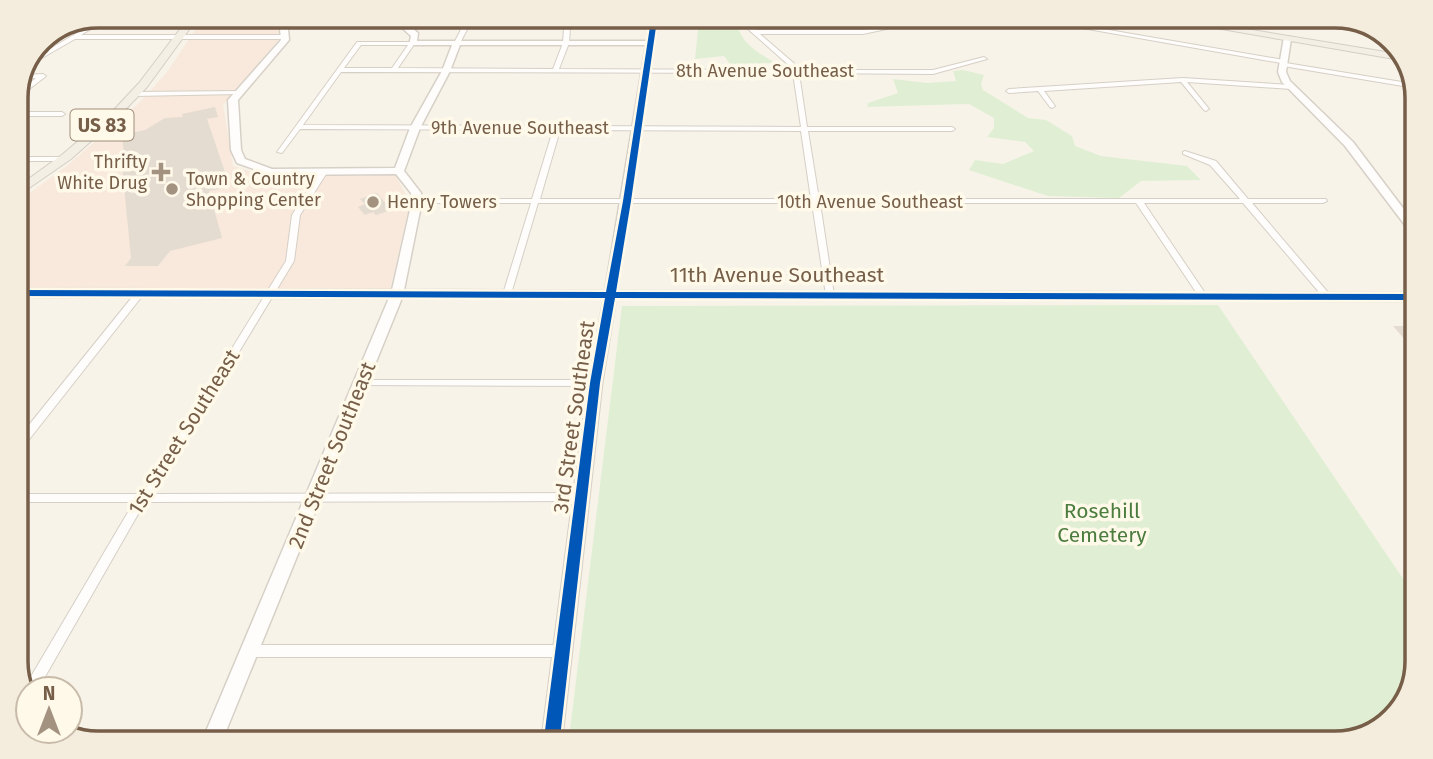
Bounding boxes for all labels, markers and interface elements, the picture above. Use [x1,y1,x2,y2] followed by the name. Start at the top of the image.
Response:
[676,60,855,82] street label: 8th Avenue Southeast
[70,110,134,140] road number: US 83
[431,117,609,139] street label: 9th Avenue Southeast
[57,151,148,194] place label: Thrifty White Drug
[153,164,169,180] marker: Thrifty White Drug
[186,168,321,211] place label: Town & Country Shopping Center
[164,181,180,197] marker: Town & Country Shopping Center
[387,191,497,213] place label: Henry Towers
[777,191,964,213] street label: 10th Avenue Southeast
[365,194,381,210] marker: Henry Towers
[670,262,885,288] street label: 11th Avenue Southeast
[548,319,600,515] street label: 3rd Street Southeast
[123,344,246,520] street label: 1st Street Southeast
[283,357,381,552] street label: 2nd Street Southeast
[1057,498,1147,548] park label: Rosehill Cemetery
[14,675,84,745] north arrow
[43,682,55,705] text: N

